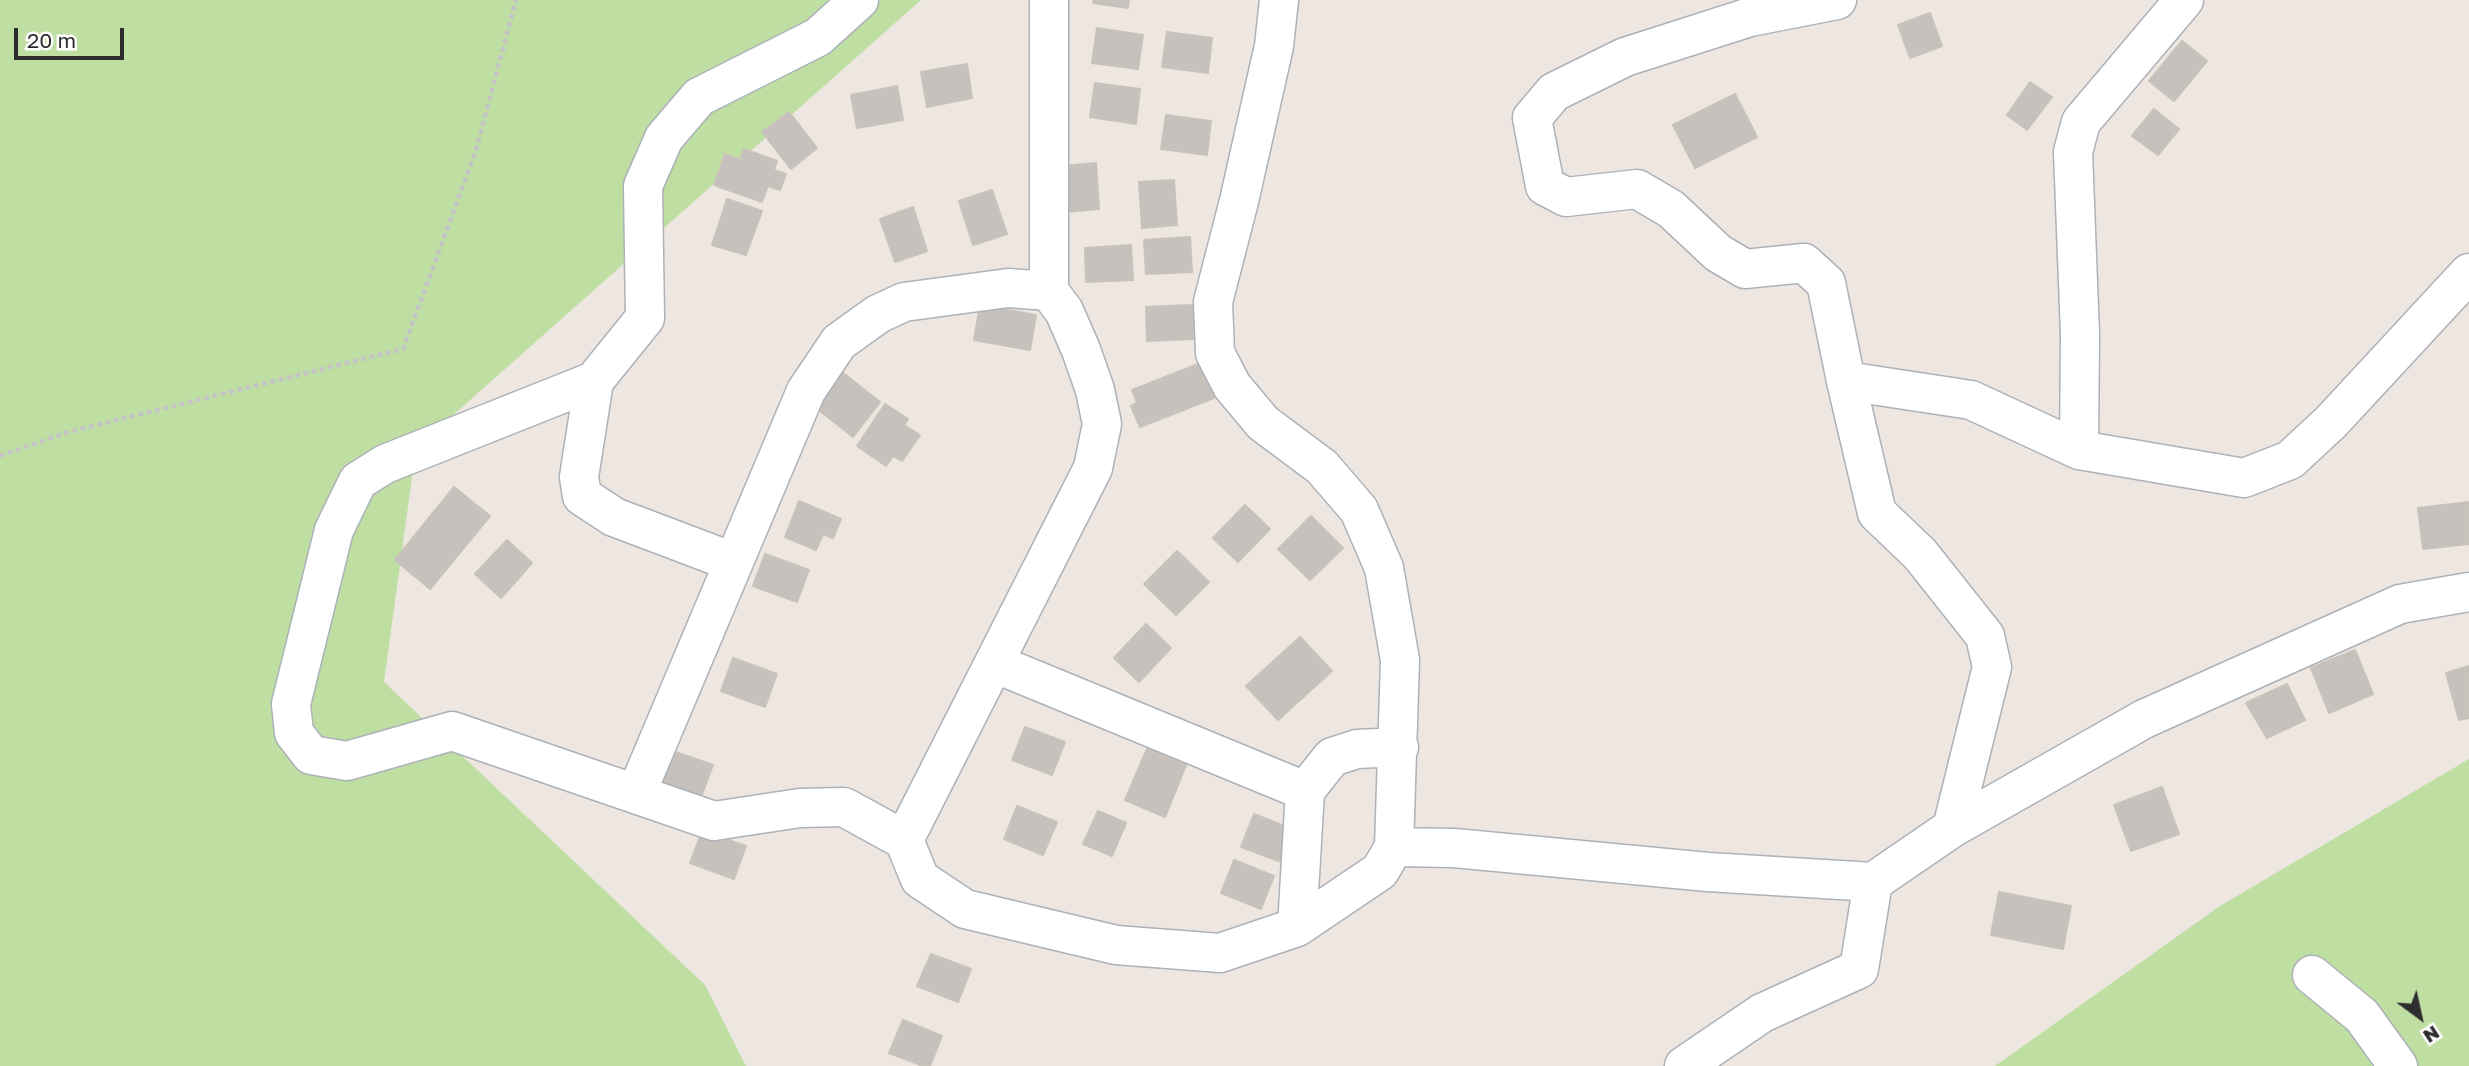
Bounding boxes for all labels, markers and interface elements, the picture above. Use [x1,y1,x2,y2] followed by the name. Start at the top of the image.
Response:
[18,14,128,58] scale bar
[27,27,76,53] text: 20 m
[2385,982,2455,1052] north arrow
[2419,1021,2444,1049] text: N

